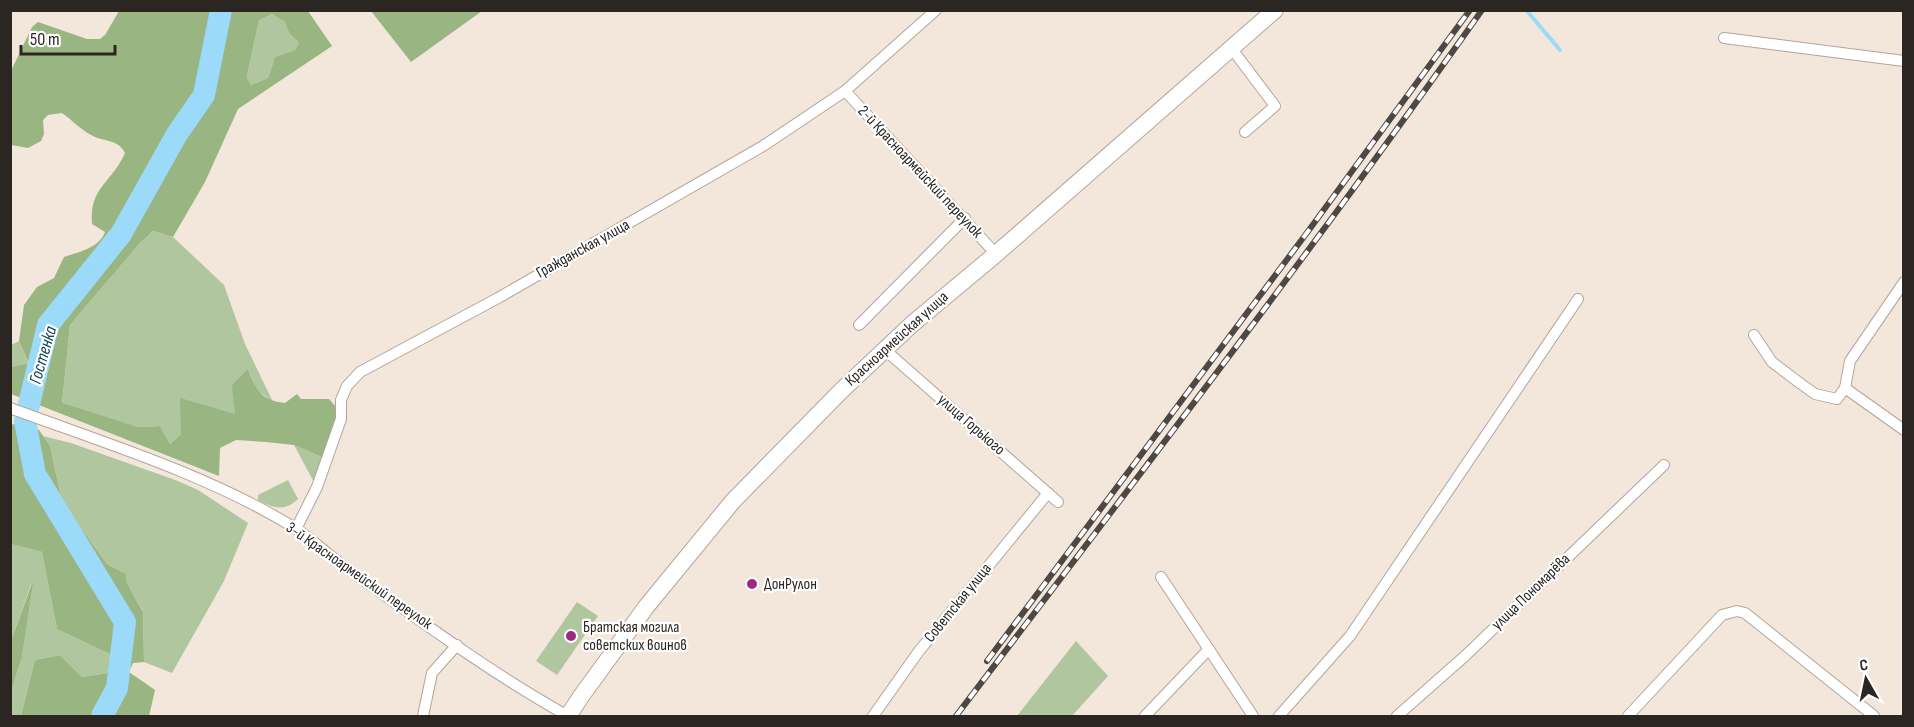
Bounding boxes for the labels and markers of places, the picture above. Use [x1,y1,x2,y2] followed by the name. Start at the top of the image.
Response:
[764,575,817,594] place label: ДонРулон
[745,577,759,591] marker: ДонРулон
[583,618,687,655] place label: Братская могила советских воинов
[564,629,578,643] marker: Братская могила советских воинов

